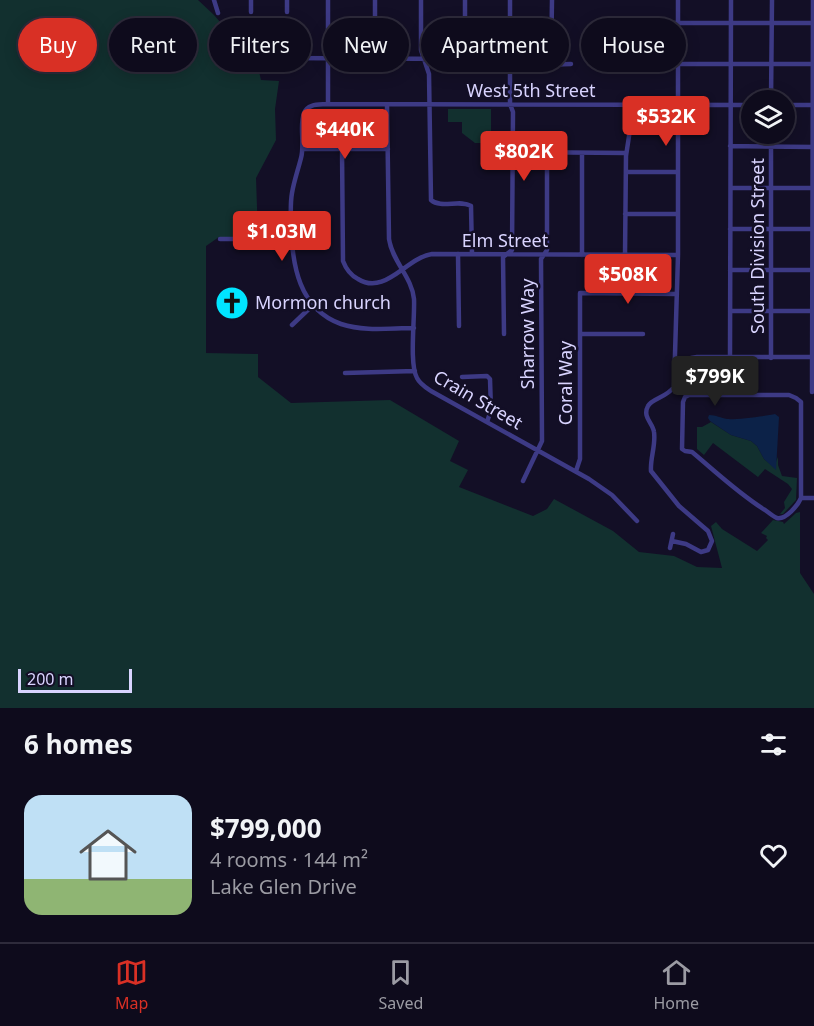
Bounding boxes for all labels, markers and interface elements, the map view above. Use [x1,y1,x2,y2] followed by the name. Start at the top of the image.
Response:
[18,18,97,72] chip: Buy
[109,18,197,72] chip: Rent
[209,18,311,72] chip: Filters
[323,18,409,72] chip: New
[421,18,569,72] chip: Apartment
[581,18,686,72] chip: House
[466,78,596,102] street label: West 5th Street
[741,90,795,144] map controls
[741,90,795,144] button: layers
[624,96,708,147] pin: $532K
[636,102,696,129] text: $532K
[303,109,387,160] pin: $440K
[315,115,375,142] text: $440K
[482,131,566,182] pin: $802K
[494,137,554,164] text: $802K
[745,158,769,334] street label: South Division Street
[233,211,331,262] pin: $1.03M
[247,217,317,244] text: $1.03M
[462,228,549,252] street label: Elm Street
[586,254,670,305] pin: $508K
[598,260,658,287] text: $508K
[515,278,539,389] street label: Sharrow Way
[214,285,250,321] church icon: Mormon church
[255,290,391,314] place label: Mormon church
[553,340,577,425] street label: Coral Way
[673,356,757,407] pin: $799K
[685,362,745,389] text: $799K
[430,364,528,435] street label: Crain Street
[18,666,132,694] scale bar
[27,668,74,690] text: 200 m
[24,726,133,762] text: 6 homes
[757,728,790,761] icon: filters
[210,810,322,846] text: $799,000
[72,819,144,891] icon: home
[757,839,790,872] icon: heart
[210,846,368,873] text: 4 rooms · 144 m²
[210,873,357,900] text: Lake Glen Drive
[115,956,148,1014] tab: Map
[379,956,423,1014] tab: Saved
[653,956,699,1014] tab: Home

